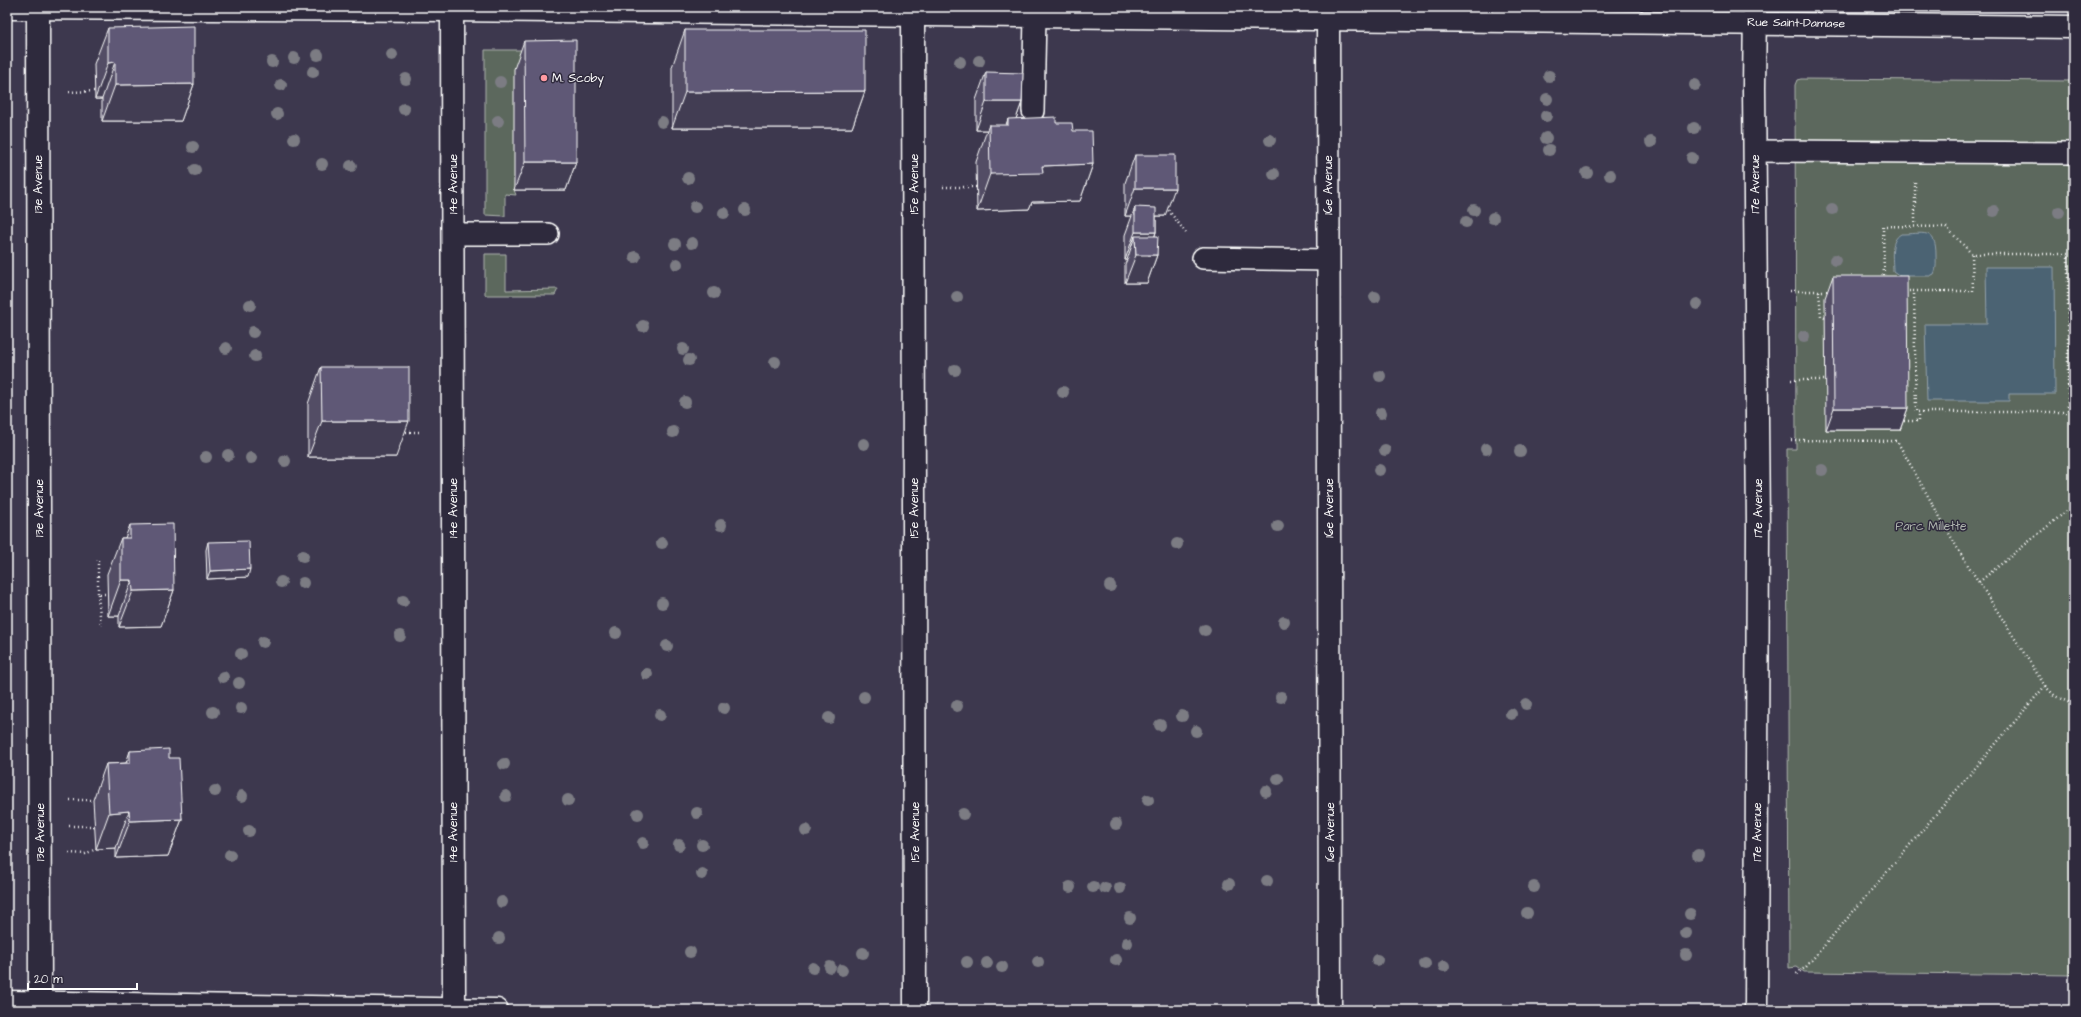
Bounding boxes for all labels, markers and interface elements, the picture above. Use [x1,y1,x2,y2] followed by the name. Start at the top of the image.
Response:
[1747,14,1846,32] street label: Rue Saint-Damase
[552,70,604,88] place label: M. Scoby
[539,73,549,83] marker: M. Scoby
[906,153,923,214] street label: 15e Avenue
[445,154,462,214] street label: 14e Avenue
[1747,154,1764,214] street label: 17e Avenue
[30,155,47,213] street label: 13e Avenue
[1320,155,1337,215] street label: 16e Avenue
[906,477,923,538] street label: 15e Avenue
[445,478,462,538] street label: 14e Avenue
[1321,478,1338,538] street label: 16e Avenue
[1750,478,1767,538] street label: 17e Avenue
[31,479,48,537] street label: 13e Avenue
[1896,518,1967,535] park label: Parc Millette
[907,801,924,862] street label: 15e Avenue
[445,802,462,862] street label: 14e Avenue
[1322,802,1339,862] street label: 16e Avenue
[1749,802,1766,862] street label: 17e Avenue
[32,803,49,861] street label: 13e Avenue
[28,965,137,991] scale bar
[34,971,63,988] text: 20 m

